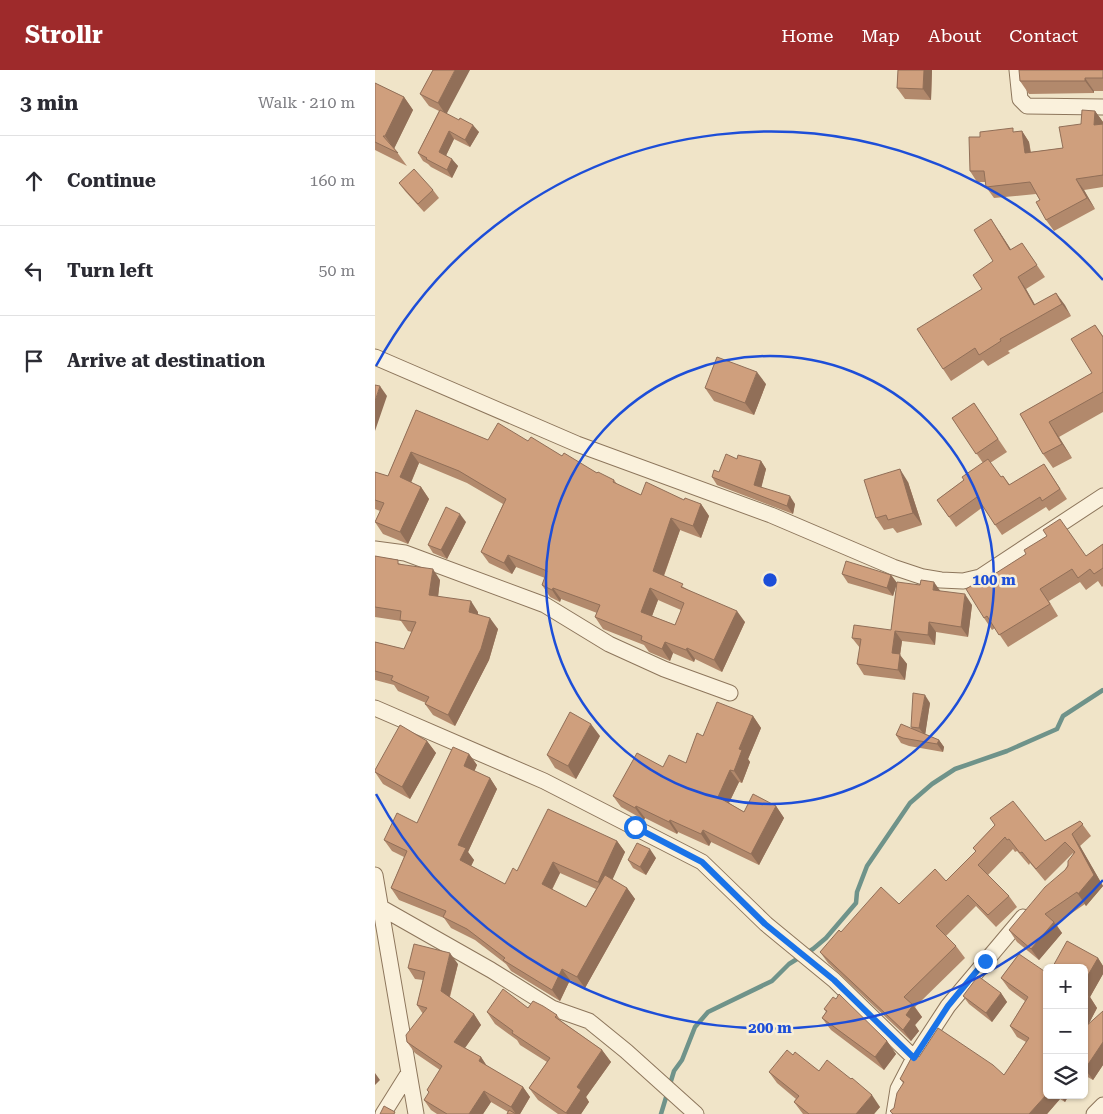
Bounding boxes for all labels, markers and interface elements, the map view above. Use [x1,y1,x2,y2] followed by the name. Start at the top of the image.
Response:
[25,21,103,49] text: Strollr
[781,25,833,46] text: Home
[861,25,900,46] text: Map
[928,25,981,46] text: About
[1009,25,1078,46] text: Contact
[20,91,78,115] text: 3 min
[258,93,355,112] text: Walk · 210 m
[20,167,48,195] icon: ahead
[67,169,156,192] text: Continue
[309,171,355,190] text: 160 m
[20,257,48,285] icon: left
[67,259,153,282] text: Turn left
[318,261,355,280] text: 50 m
[20,347,48,375] icon: arrive
[67,349,265,372] text: Arrive at destination
[761,571,779,589] centre of rings
[972,571,1016,589] text: 100 m
[624,816,647,839] route start
[974,950,997,973] route end
[1043,964,1088,1099] map controls
[1043,964,1088,1009] button: +
[1043,1009,1088,1054] button: −
[748,1019,792,1037] text: 200 m
[1043,1054,1088,1099] button: layers

